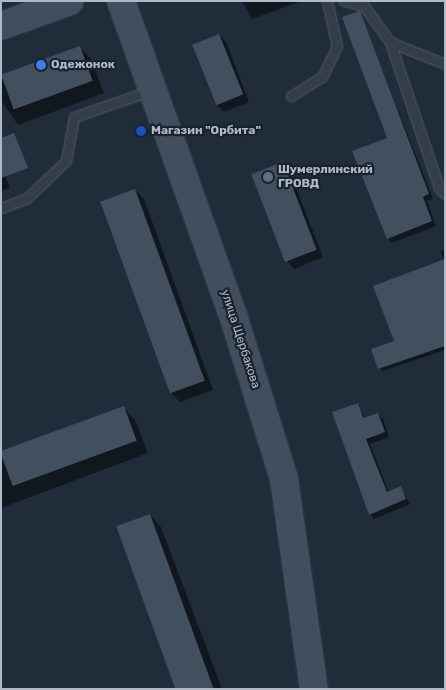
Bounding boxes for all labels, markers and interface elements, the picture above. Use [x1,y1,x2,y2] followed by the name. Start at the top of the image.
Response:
[51,58,115,72] place label: Одежонок
[35,59,47,71] marker: Одежонок
[151,124,261,138] place label: Магазин "Орбита"
[135,125,147,137] marker: Магазин "Орбита"
[278,163,373,191] place label: Шумерлинский ГРОВД
[262,171,274,183] marker: Шумерлинский ГРОВД
[217,288,263,390] street label: улица Щербакова

